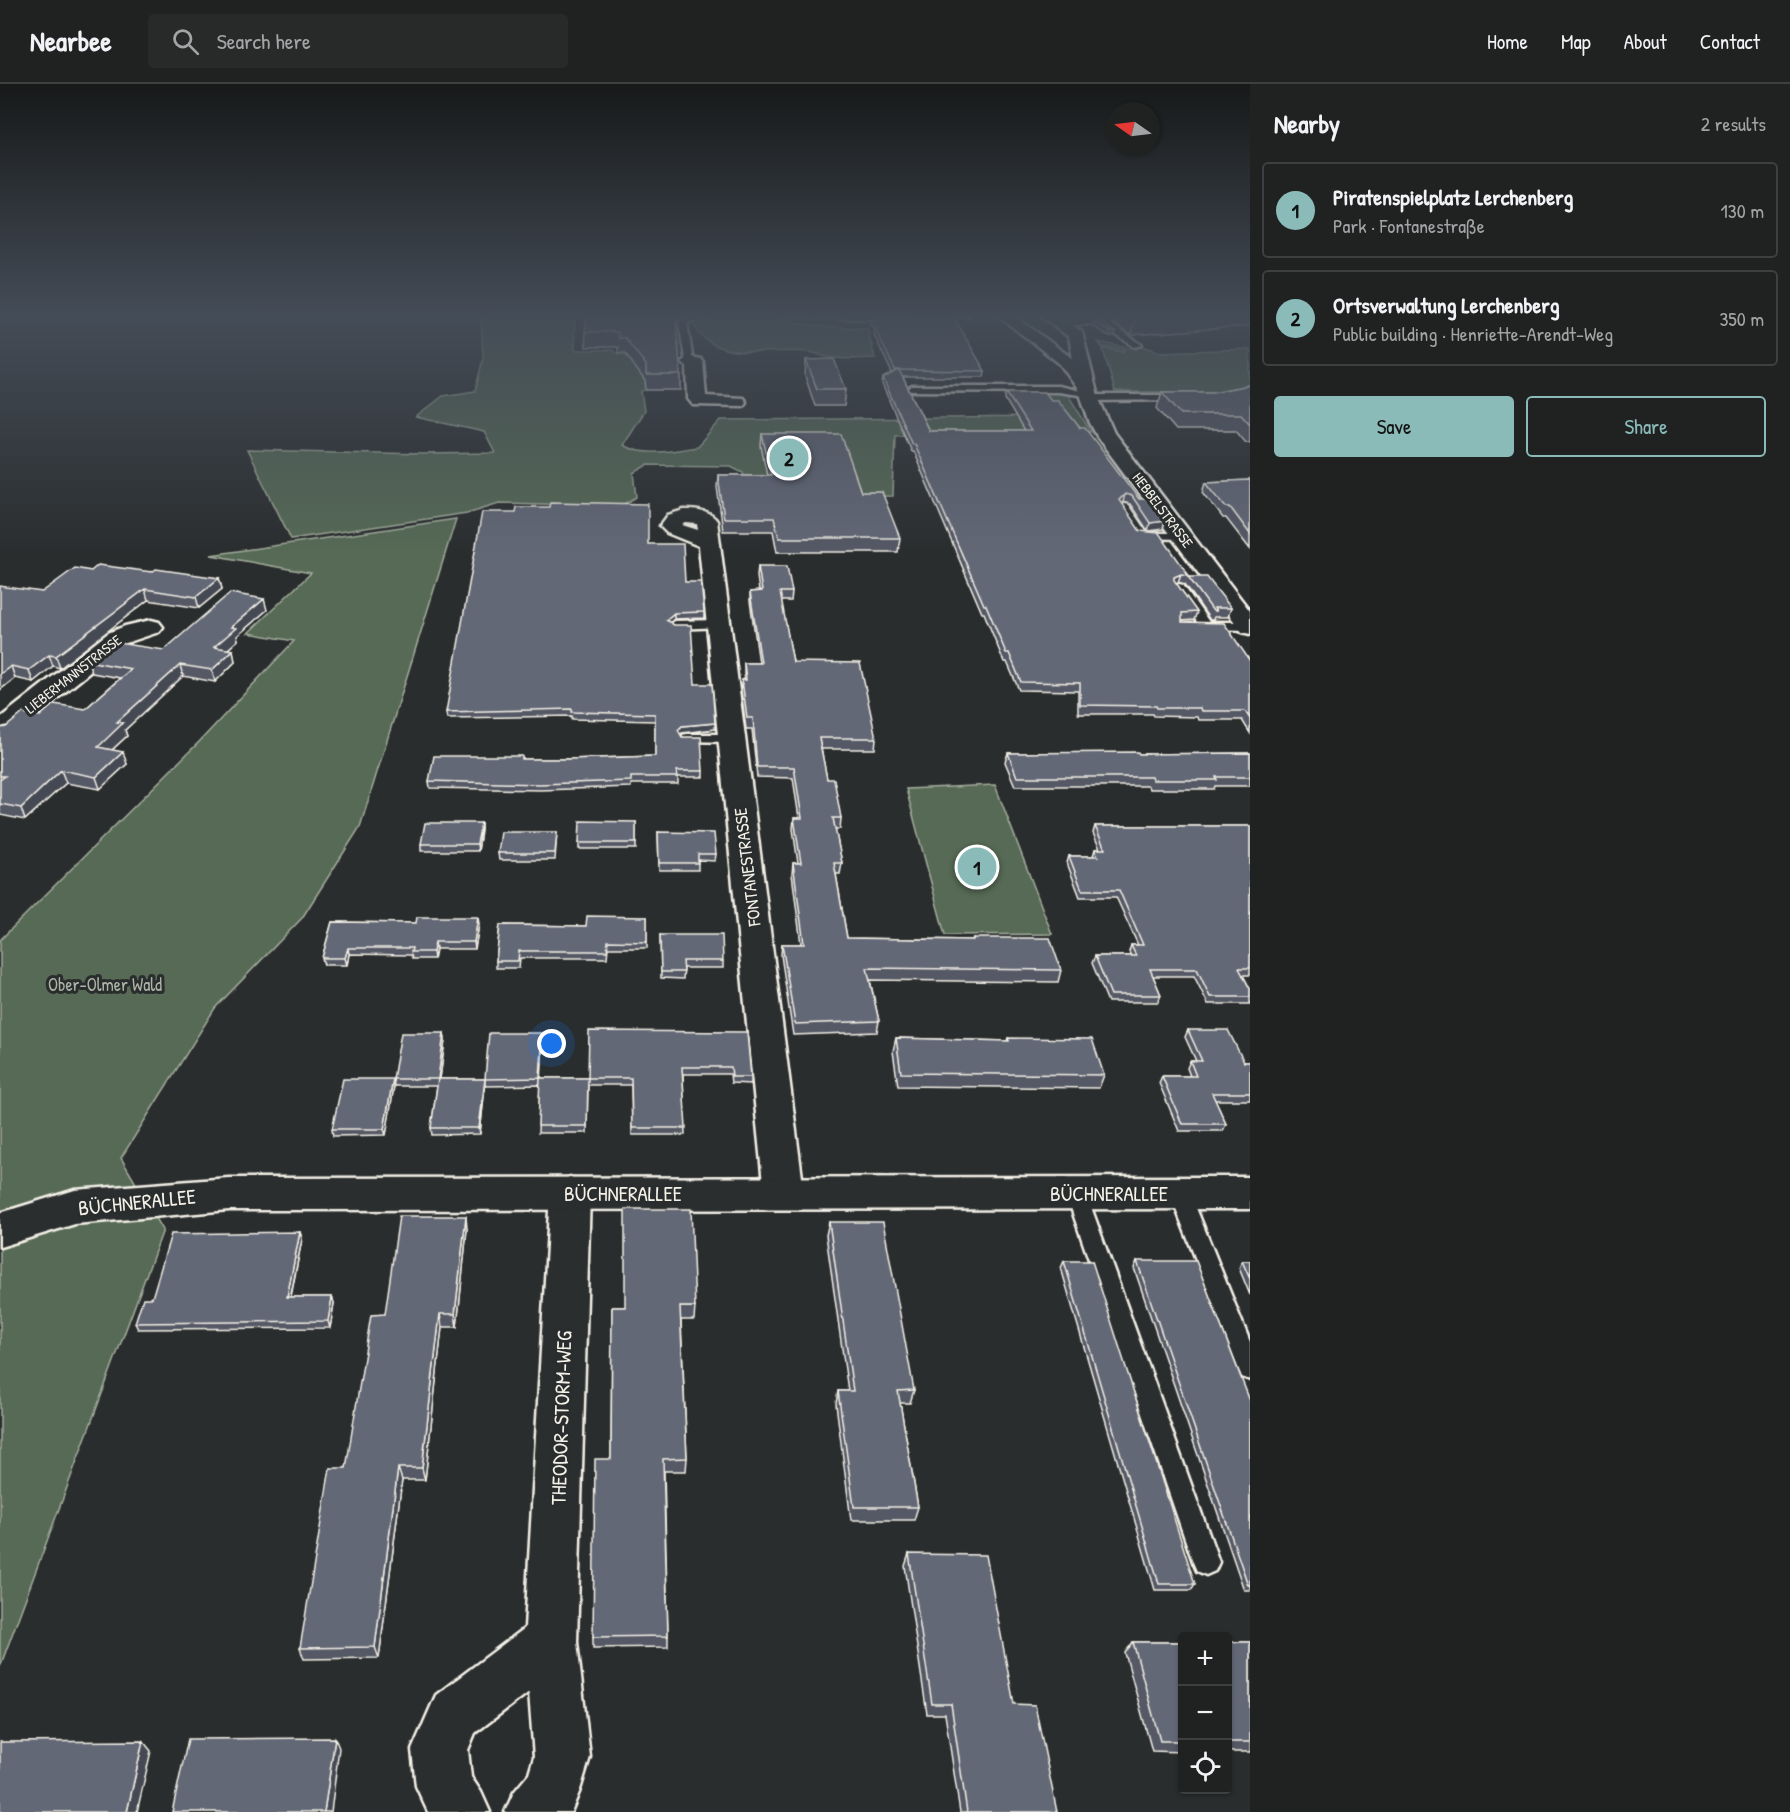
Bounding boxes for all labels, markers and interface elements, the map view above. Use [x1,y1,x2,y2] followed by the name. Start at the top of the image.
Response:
[148,14,568,68] search box
[30,22,112,60] text: Nearbee
[169,25,202,58] icon: search
[217,26,311,56] text: Search here
[1487,27,1528,56] text: Home
[1561,27,1591,56] text: Map
[1624,27,1667,56] text: About
[1700,27,1760,56] text: Contact
[1106,102,1160,156] north arrow
[1274,106,1340,141] text: Nearby
[1701,110,1766,137] text: 2 results
[1333,182,1573,212] text: Piratenspielplatz Lerchenberg
[1292,197,1299,224] text: 1
[1721,197,1764,224] text: 130 m
[1333,212,1485,239] text: Park · Fontanestraße
[1333,290,1560,320] text: Ortsverwaltung Lerchenberg
[1291,305,1300,332] text: 2
[1719,305,1764,332] text: 350 m
[1333,320,1613,347] text: Public building · Henriette-Arendt-Weg
[1274,396,1514,457] button: Save
[1526,396,1766,457] button: Share
[770,436,808,481] pin: 2
[1128,468,1199,552] street label: HEBBELSTRASSE
[20,629,126,718] street label: LIEBERMANNSTRASSE
[727,806,767,929] street label: FONTANESTRASSE
[958,844,996,890] pin: 1
[48,972,162,997] park label: Ober-Olmer Wald
[537,1029,566,1058] your location
[564,1179,682,1208] street label: BÜCHNERALLEE
[1050,1179,1168,1208] street label: BÜCHNERALLEE
[77,1181,197,1223] street label: BÜCHNERALLEE
[543,1330,579,1506] street label: THEODOR-STORM-WEG
[1178,1632,1232,1794] map controls
[1178,1632,1232,1686] button: +
[1178,1686,1232,1740] button: −
[1178,1740,1232,1794] button: locate

